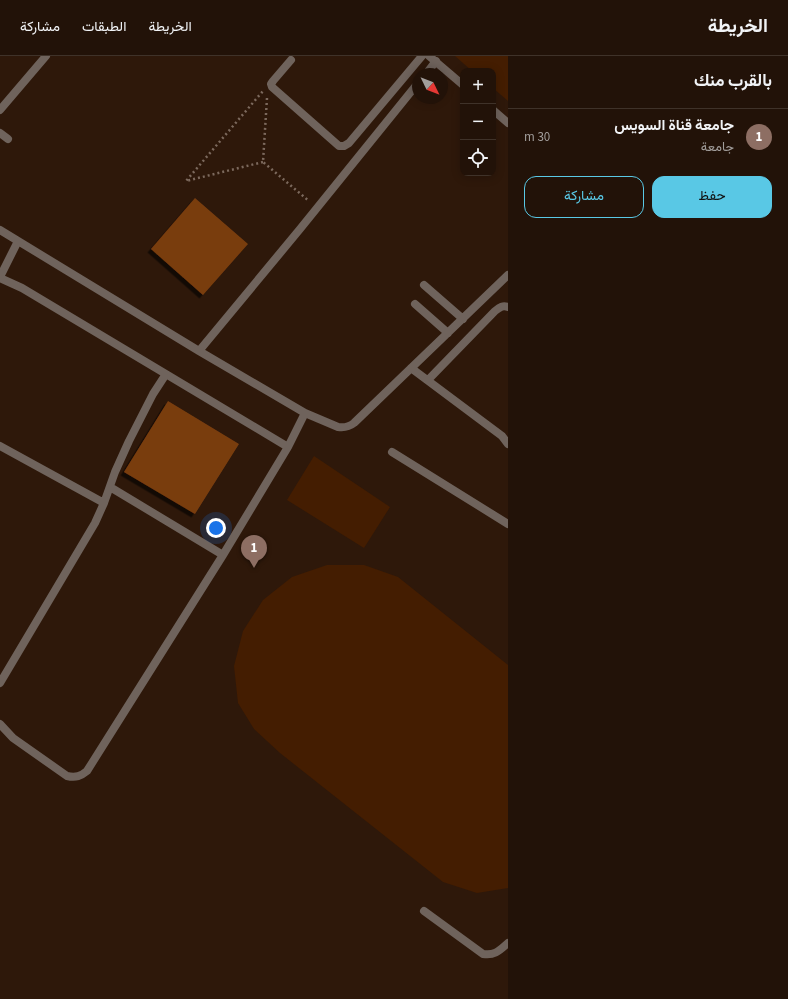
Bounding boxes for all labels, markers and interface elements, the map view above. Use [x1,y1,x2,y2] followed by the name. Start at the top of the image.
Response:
[708,13,768,40] text: الخريطة
[20,17,60,37] text: مشاركة
[82,17,126,37] text: الطبقات
[148,17,192,37] text: الخريطة
[412,68,448,104] north arrow
[460,68,496,176] map controls
[460,68,496,104] button: +
[694,69,772,93] text: بالقرب منك
[460,104,496,140] button: −
[614,115,734,136] text: جامعة قناة السويس
[524,128,550,146] text: 30 m
[756,128,762,146] text: 1
[701,138,734,156] text: جامعة
[460,140,496,176] button: locate
[524,176,644,218] button: مشاركة
[652,176,772,218] button: حفظ
[206,518,226,538] your location
[241,535,267,568] pin: 1

